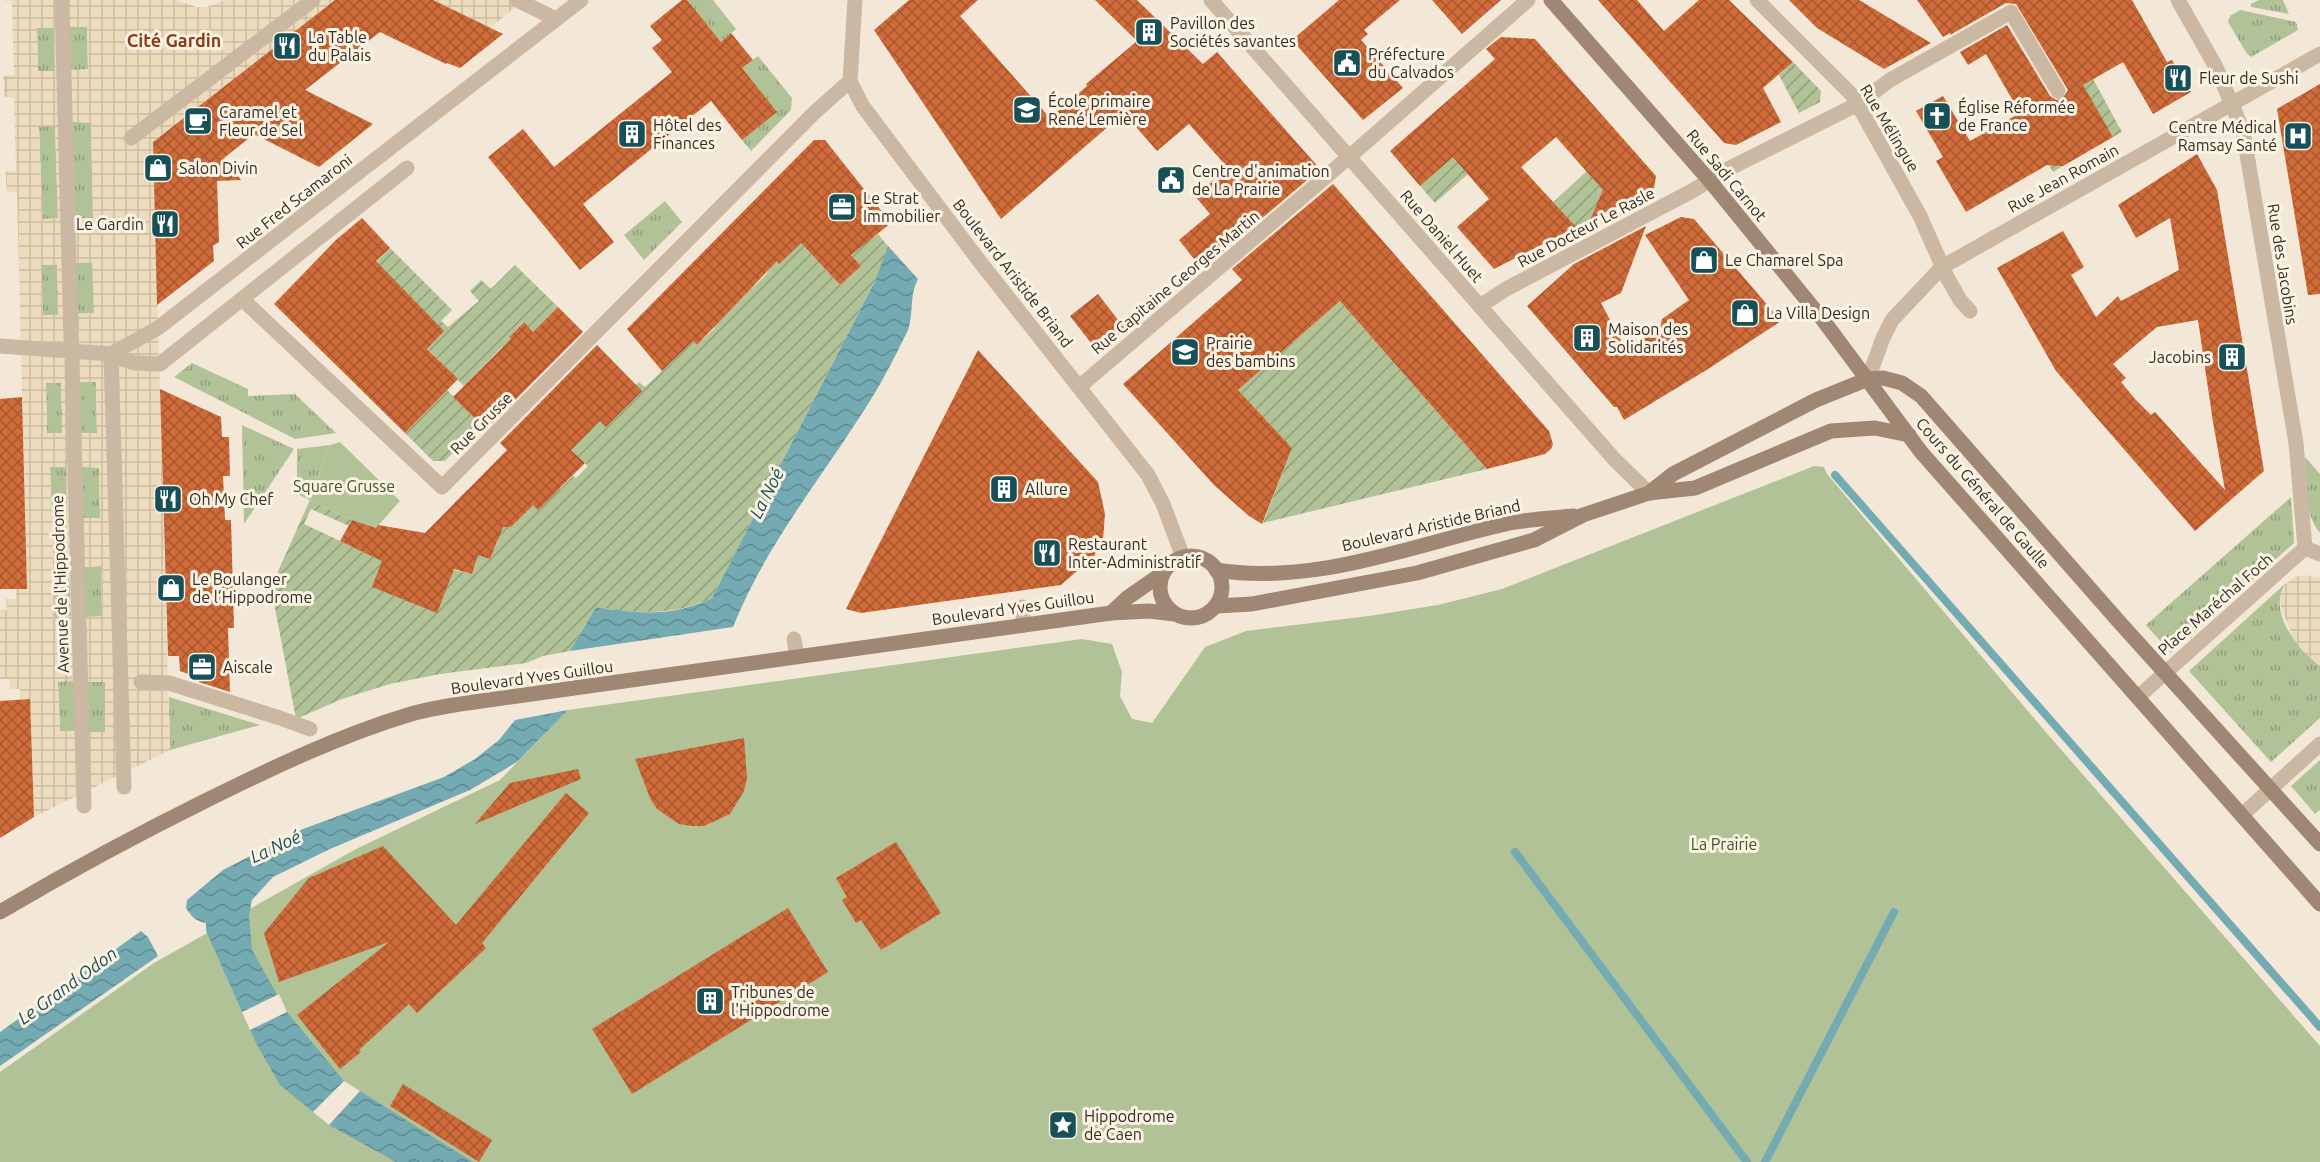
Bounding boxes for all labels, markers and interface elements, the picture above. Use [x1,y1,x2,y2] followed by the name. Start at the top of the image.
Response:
[1170,14,1296,50] place label: Pavillon des Sociétés savantes
[1133,16,1165,48] building icon: Pavillon des Sociétés savantes
[308,28,371,64] place label: La Table du Palais
[127,30,221,50] district label: Cité Gardin
[271,30,303,62] restaurant icon: La Table du Palais
[1368,45,1454,81] place label: Préfecture du Calvados
[1331,47,1363,79] public building icon: Préfecture du Calvados
[2162,62,2194,94] restaurant icon: Fleur de Sushi
[2199,69,2299,87] place label: Fleur de Sushi
[1857,81,1923,175] street label: Rue Mélingue
[1048,90,1151,128] place label: École primaire René Lemière
[1011,94,1043,126] school or university icon: École primaire René Lemière
[1958,96,2075,134] place label: Église Réformée de France
[1921,100,1953,132] church icon: Église Réformée de France
[219,103,303,139] place label: Caramel et Fleur de Sel
[182,105,214,137] cafe icon: Caramel et Fleur de Sel
[653,116,722,152] place label: Hôtel des Finances
[616,118,648,150] building icon: Hôtel des Finances
[2169,118,2277,154] place label: Centre Médical Ramsay Santé
[2282,120,2314,152] hospital icon: Centre Médical Ramsay Santé
[1683,126,1771,225] street label: Rue Sadi Carnot
[2005,140,2121,216] street label: Rue Jean Romain
[232,150,356,252] street label: Rue Fred Scamaroni
[142,152,174,184] shop icon: Salon Divin
[179,159,258,177] place label: Salon Divin
[1192,162,1330,198] place label: Centre d'animation de La Prairie
[1155,164,1187,196] public building icon: Centre d'animation de La Prairie
[1514,183,1658,271] street label: Rue Docteur Le Rasle
[1397,186,1487,286] street label: Rue Daniel Huet
[863,189,940,225] place label: Le Strat Immobilier
[826,191,858,223] office icon: Le Strat Immobilier
[950,195,1076,351] street label: Boulevard Aristide Briand
[2265,202,2301,326] street label: Rue des Jacobins
[1087,206,1263,358] street label: Rue Capitaine Georges Martin
[149,208,181,240] restaurant icon: Le Gardin
[76,215,144,233] place label: Le Gardin
[1688,244,1720,276] shop icon: Le Chamarel Spa
[1725,251,1844,269] place label: Le Chamarel Spa
[1729,297,1761,329] shop icon: La Villa Design
[1766,304,1870,322] place label: La Villa Design
[1608,320,1688,356] place label: Maison des Solidarités
[1571,322,1603,354] building icon: Maison des Solidarités
[1206,334,1296,370] place label: Prairie des bambins
[1169,336,1201,368] school or university icon: Prairie des bambins
[2216,341,2248,373] building icon: Jacobins
[2149,348,2211,366] place label: Jacobins
[446,388,516,458] street label: Rue Grusse
[1913,414,2053,572] street label: Cours du Général de Gaulle
[745,465,787,521] water label: La Noé
[988,473,1020,505] building icon: Allure
[293,477,395,495] park label: Square Grusse
[1025,480,1068,498] place label: Allure
[152,483,184,515] restaurant icon: Oh My Chef
[189,490,274,508] place label: Oh My Chef
[48,495,72,673] street label: Avenue de l'Hippodrome
[1340,496,1522,554] street label: Boulevard Aristide Briand
[1068,535,1202,571] place label: Restaurant Inter-Administratif
[1031,537,1063,569] restaurant icon: Restaurant Inter-Administratif
[2154,549,2276,659] street label: Place Maréchal Foch
[192,570,312,606] place label: Le Boulanger de l’Hippodrome
[155,572,187,604] shop icon: Le Boulanger de l’Hippodrome
[931,588,1095,628] street label: Boulevard Yves Guillou
[186,651,218,683] office icon: Aiscale
[450,657,614,697] street label: Boulevard Yves Guillou
[223,658,273,676] place label: Aiscale
[247,826,303,866] water label: La Noé
[1691,835,1757,853] park label: La Prairie
[14,942,120,1028] water label: Le Grand Odon
[731,983,830,1019] place label: Tribunes de l'Hippodrome
[694,985,726,1017] building icon: Tribunes de l'Hippodrome
[1084,1107,1175,1143] place label: Hippodrome de Caen
[1047,1109,1079,1141] place icon: Hippodrome de Caen

